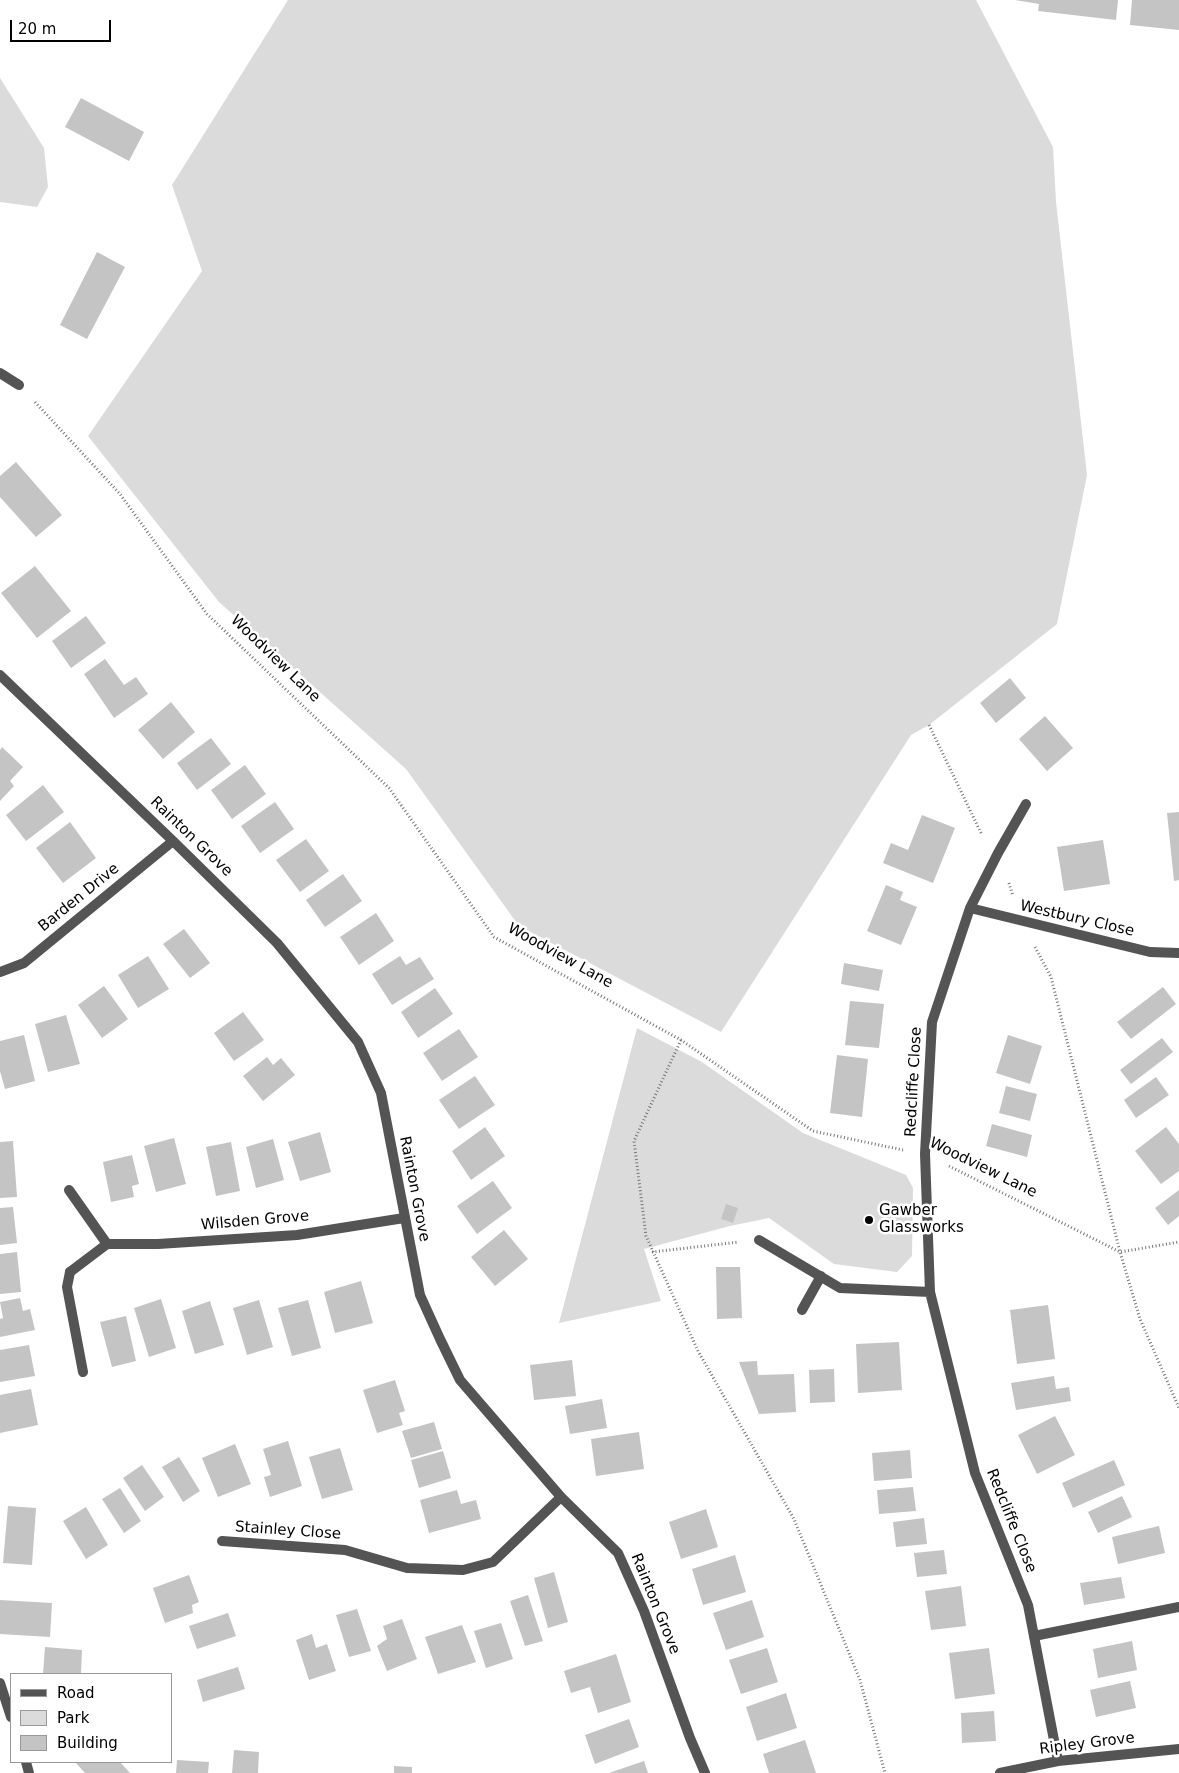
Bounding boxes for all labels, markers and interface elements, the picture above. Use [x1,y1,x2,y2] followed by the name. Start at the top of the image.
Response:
[12,10,114,42] scale bar
[18,20,56,38] text: 20 m
[227,612,323,706] street label: Woodview Lane
[146,793,236,881] street label: Rainton Grove
[35,860,123,936] street label: Barden Drive
[1018,897,1136,941] street label: Westbury Close
[504,920,616,992] street label: Woodview Lane
[902,1026,926,1138] street label: Redcliffe Close
[926,1134,1040,1202] street label: Woodview Lane
[395,1135,433,1243] street label: Rainton Grove
[879,1202,964,1237] place label: Gawber Glassworks
[200,1207,310,1235] street label: Wilsden Grove
[863,1214,875,1226] marker: Gawber Glassworks
[982,1467,1040,1575] street label: Redcliffe Close
[234,1518,342,1544] street label: Stainley Close
[627,1551,683,1657] street label: Rainton Grove
[10,1673,172,1763] legend
[57,1684,95,1702] text: Road
[57,1709,89,1727] text: Park
[1038,1729,1136,1759] street label: Ripley Grove
[57,1734,118,1752] text: Building

